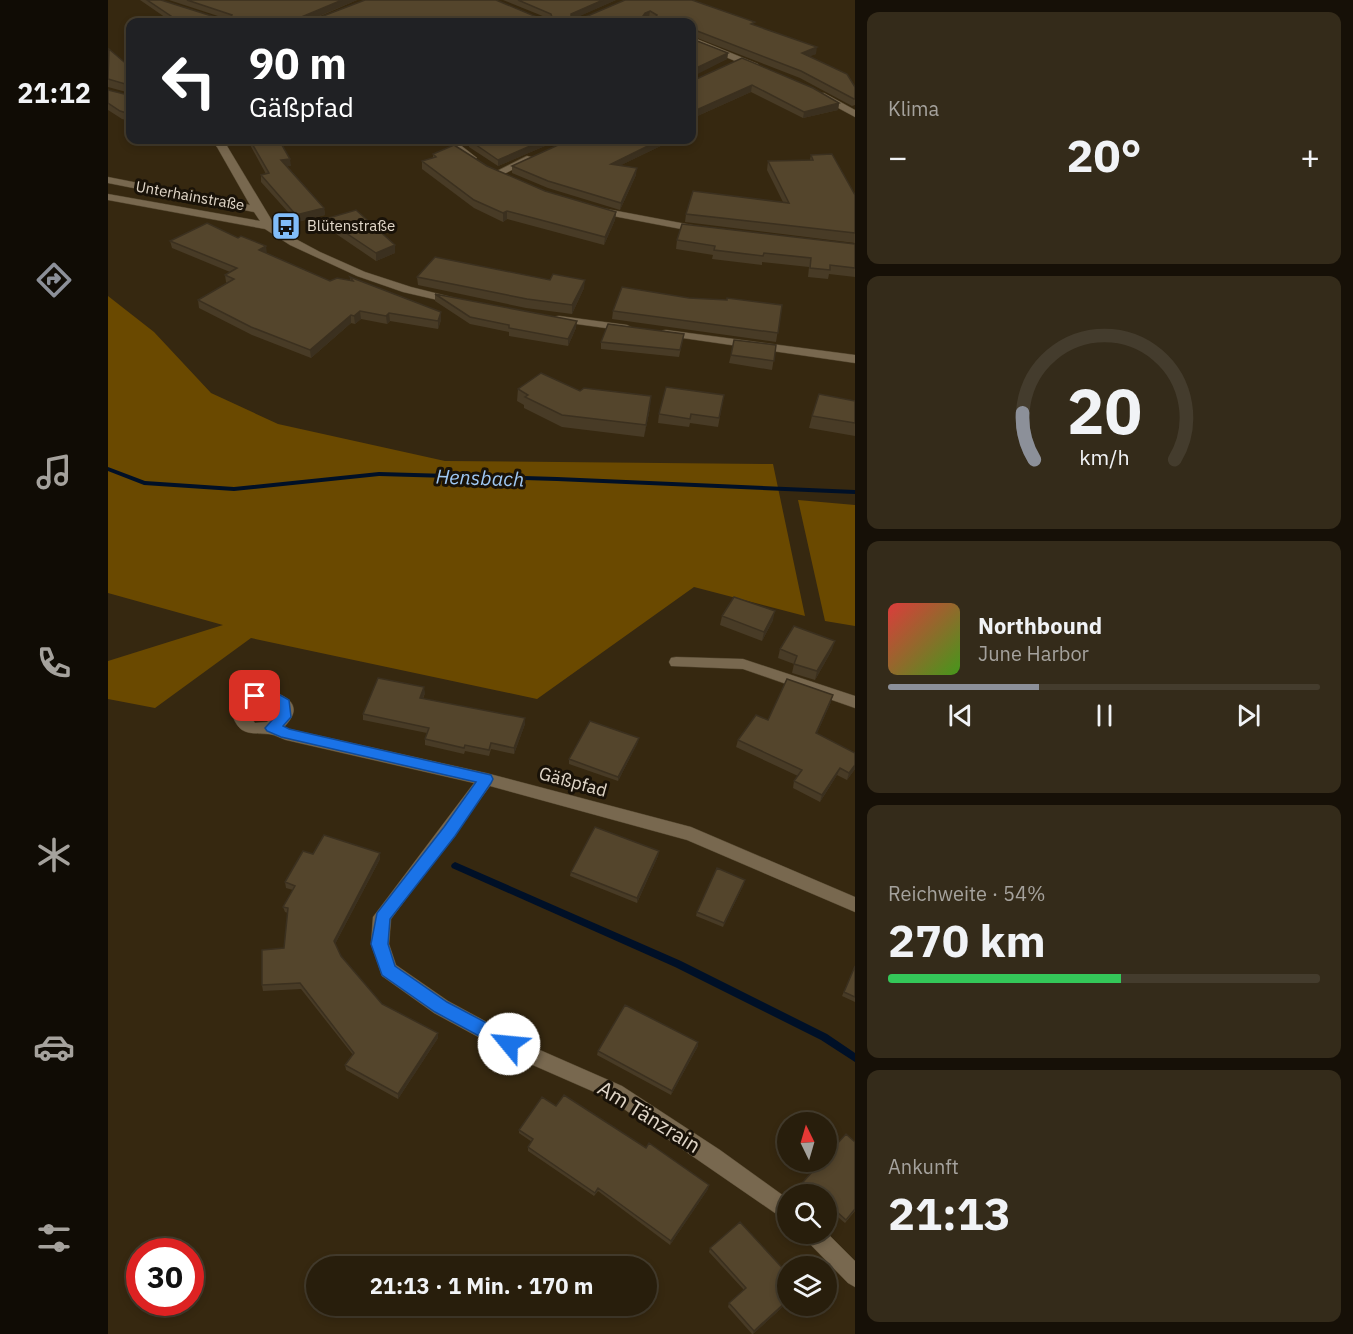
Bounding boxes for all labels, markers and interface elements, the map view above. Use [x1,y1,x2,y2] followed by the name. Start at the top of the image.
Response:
[249,36,347,91] text: 90 m
[150,42,228,120] icon: left
[17,75,91,110] text: 21:12
[249,89,354,124] text: Gäßpfad
[888,95,939,122] text: Klima
[1066,126,1142,184] text: 20°
[888,135,908,178] text: −
[1300,135,1320,178] text: +
[134,177,246,214] street label: Unterhainstraße
[270,210,302,242] bus stop icon: Blütenstraße
[307,216,395,235] place label: Blütenstraße
[33,259,75,301] icon: directions
[1067,370,1141,451] text: 20
[1079,443,1129,471] text: km/h
[33,451,75,493] icon: music
[435,462,525,493] water label: Hensbach
[978,611,1102,640] text: Northbound
[978,640,1089,667] text: June Harbor
[33,642,75,684] icon: phone
[229,670,280,721] pin
[238,679,271,712] icon: arrive
[944,699,977,732] icon: previous
[1088,699,1121,732] icon: pause
[1232,699,1265,732] icon: next
[536,761,610,802] street label: Gäßpfad
[33,834,75,876] icon: climate
[888,880,1045,907] text: Reichweite · 54%
[888,911,1046,969] text: 270 km
[477,1012,541,1076] position arrow
[33,1026,75,1068] icon: car
[593,1073,706,1159] street label: Am Tänzrain
[777,1112,837,1172] north arrow
[777,1112,837,1316] map controls
[888,1153,959,1180] text: Ankunft
[777,1184,837,1244] button: search
[888,1184,1011,1242] text: 21:13
[33,1217,75,1259] icon: filters
[126,1238,204,1316] speed limit sign: 30
[777,1256,837,1316] button: layers
[370,1271,593,1300] text: 21:13 · 1 Min. · 170 m

